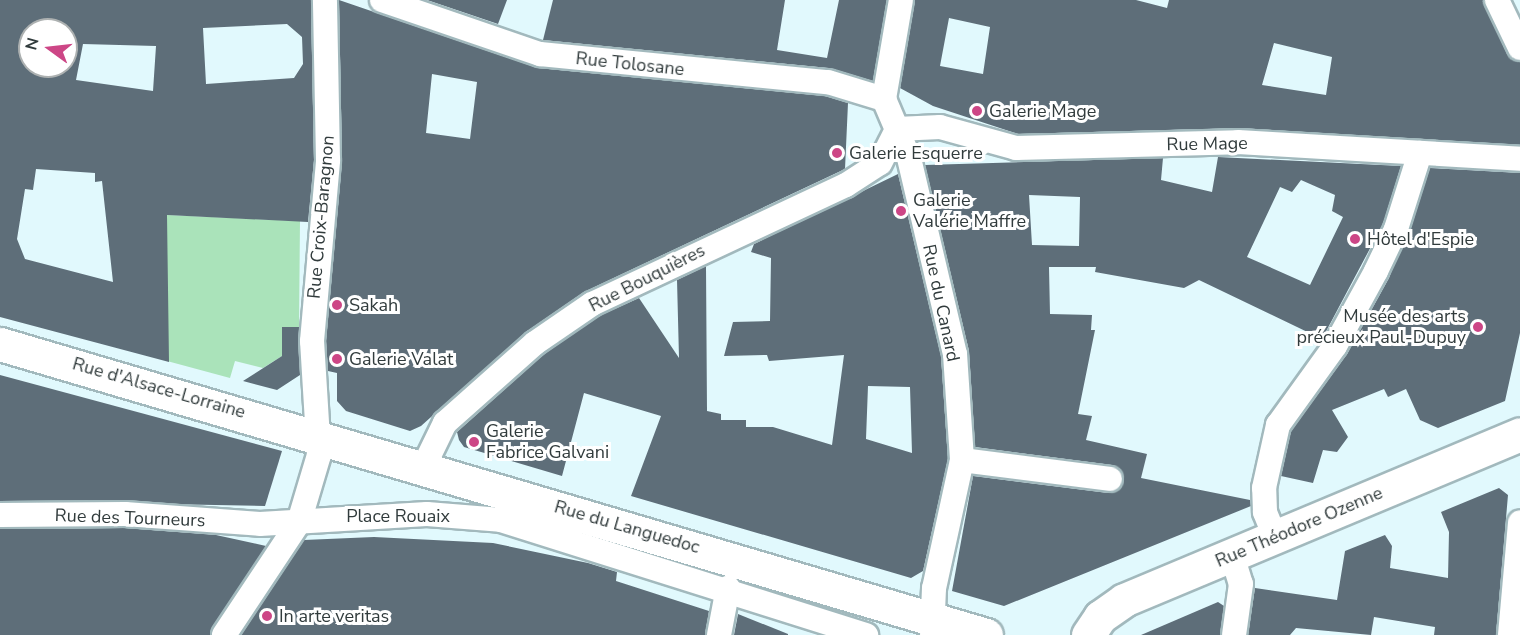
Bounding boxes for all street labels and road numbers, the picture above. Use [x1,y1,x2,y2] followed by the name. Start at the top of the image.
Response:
[575,48,685,80] street label: Rue Tolosane
[1166,132,1248,156] street label: Rue Mage
[303,134,339,300] street label: Rue Croix-Baragnon
[585,239,709,317] street label: Rue Bouquières
[918,242,964,364] street label: Rue du Canard
[70,353,248,423] street label: Rue d'Alsace-Lorraine
[1212,482,1386,572] street label: Rue Théodore Ozenne
[552,496,702,558] street label: Rue du Languedoc
[54,505,206,531] street label: Rue des Tourneurs
[346,505,450,527] street label: Place Rouaix

